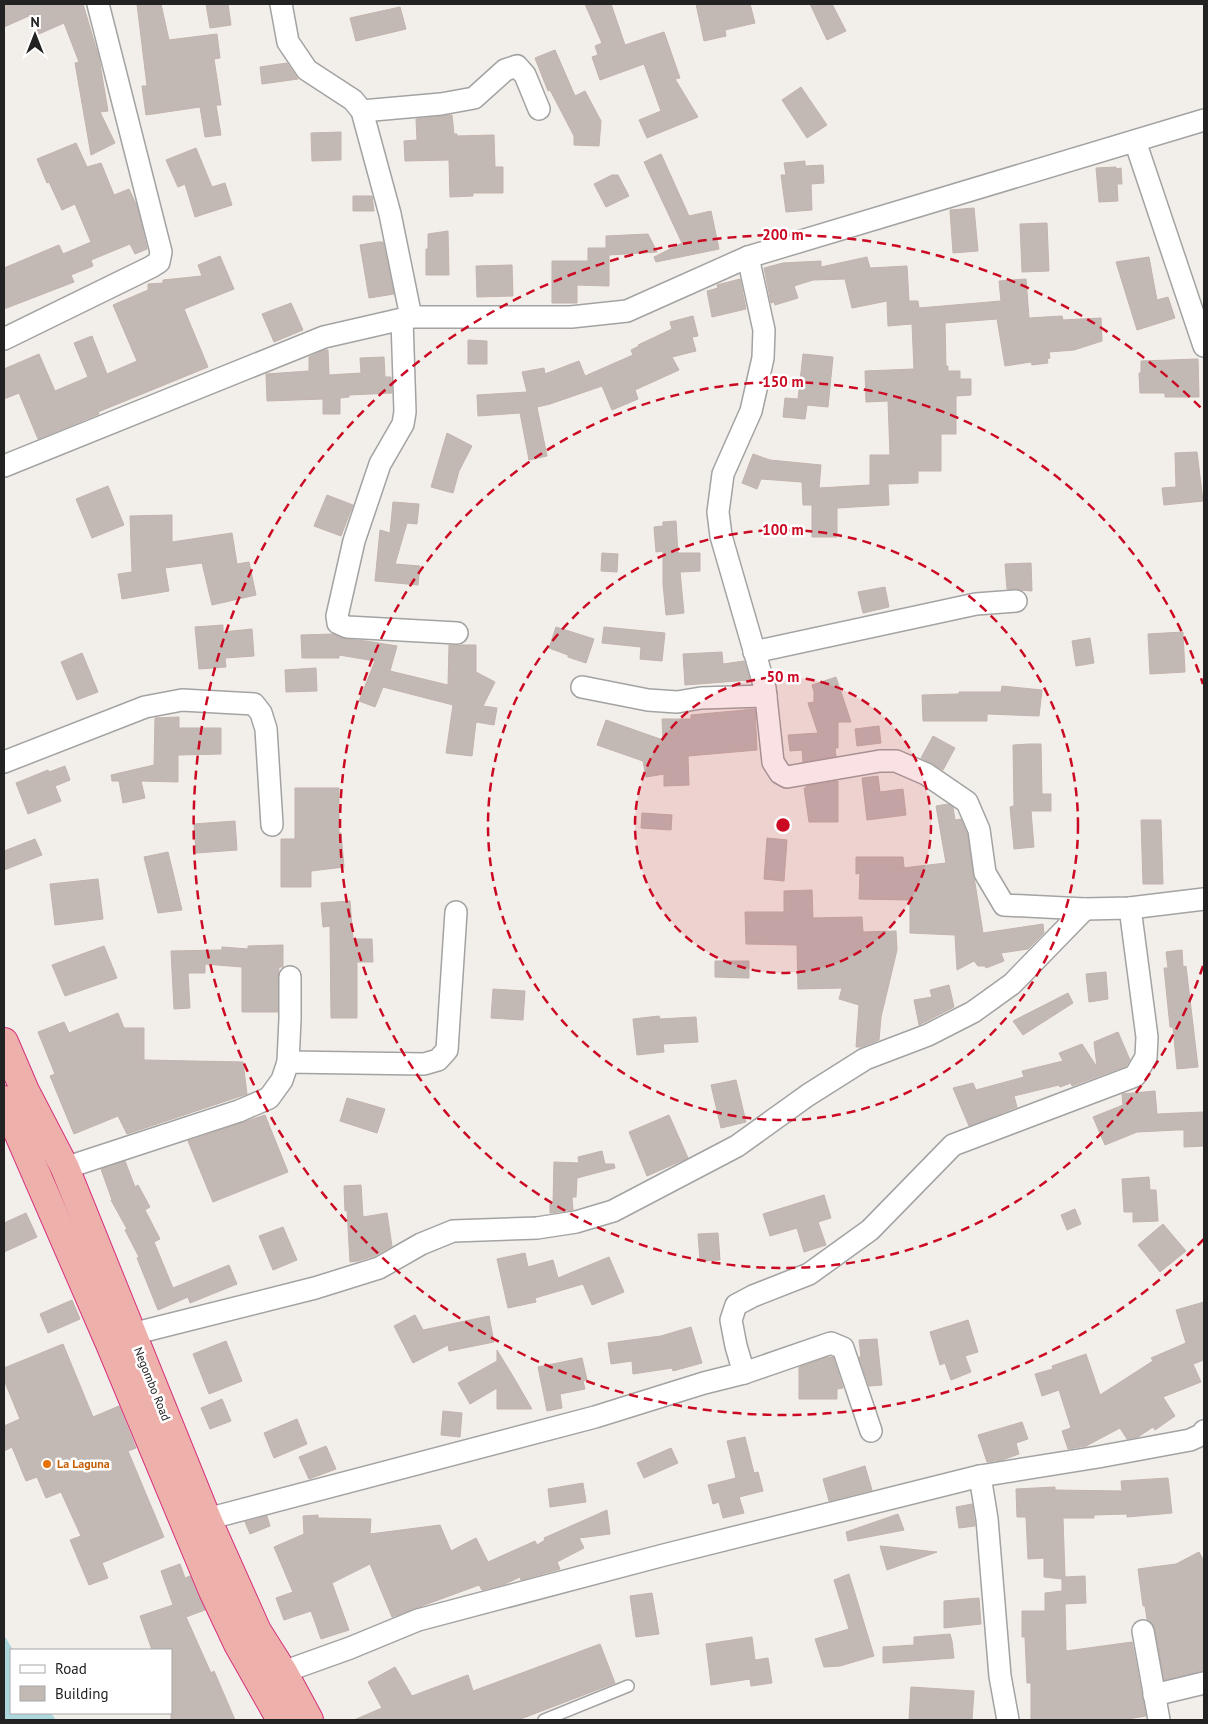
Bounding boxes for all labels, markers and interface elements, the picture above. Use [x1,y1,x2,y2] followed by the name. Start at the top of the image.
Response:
[10,10,60,60] north arrow
[30,13,40,31] text: N
[762,225,804,244] text: 200 m
[762,372,804,391] text: 150 m
[762,520,804,539] text: 100 m
[767,667,799,686] text: 50 m
[774,816,792,834] centre of rings
[131,1345,174,1423] street label: Negombo Road
[57,1456,110,1471] place label: La Laguna
[41,1458,53,1470] marker: La Laguna
[10,1649,172,1714] legend
[55,1659,87,1678] text: Road
[55,1684,109,1703] text: Building

